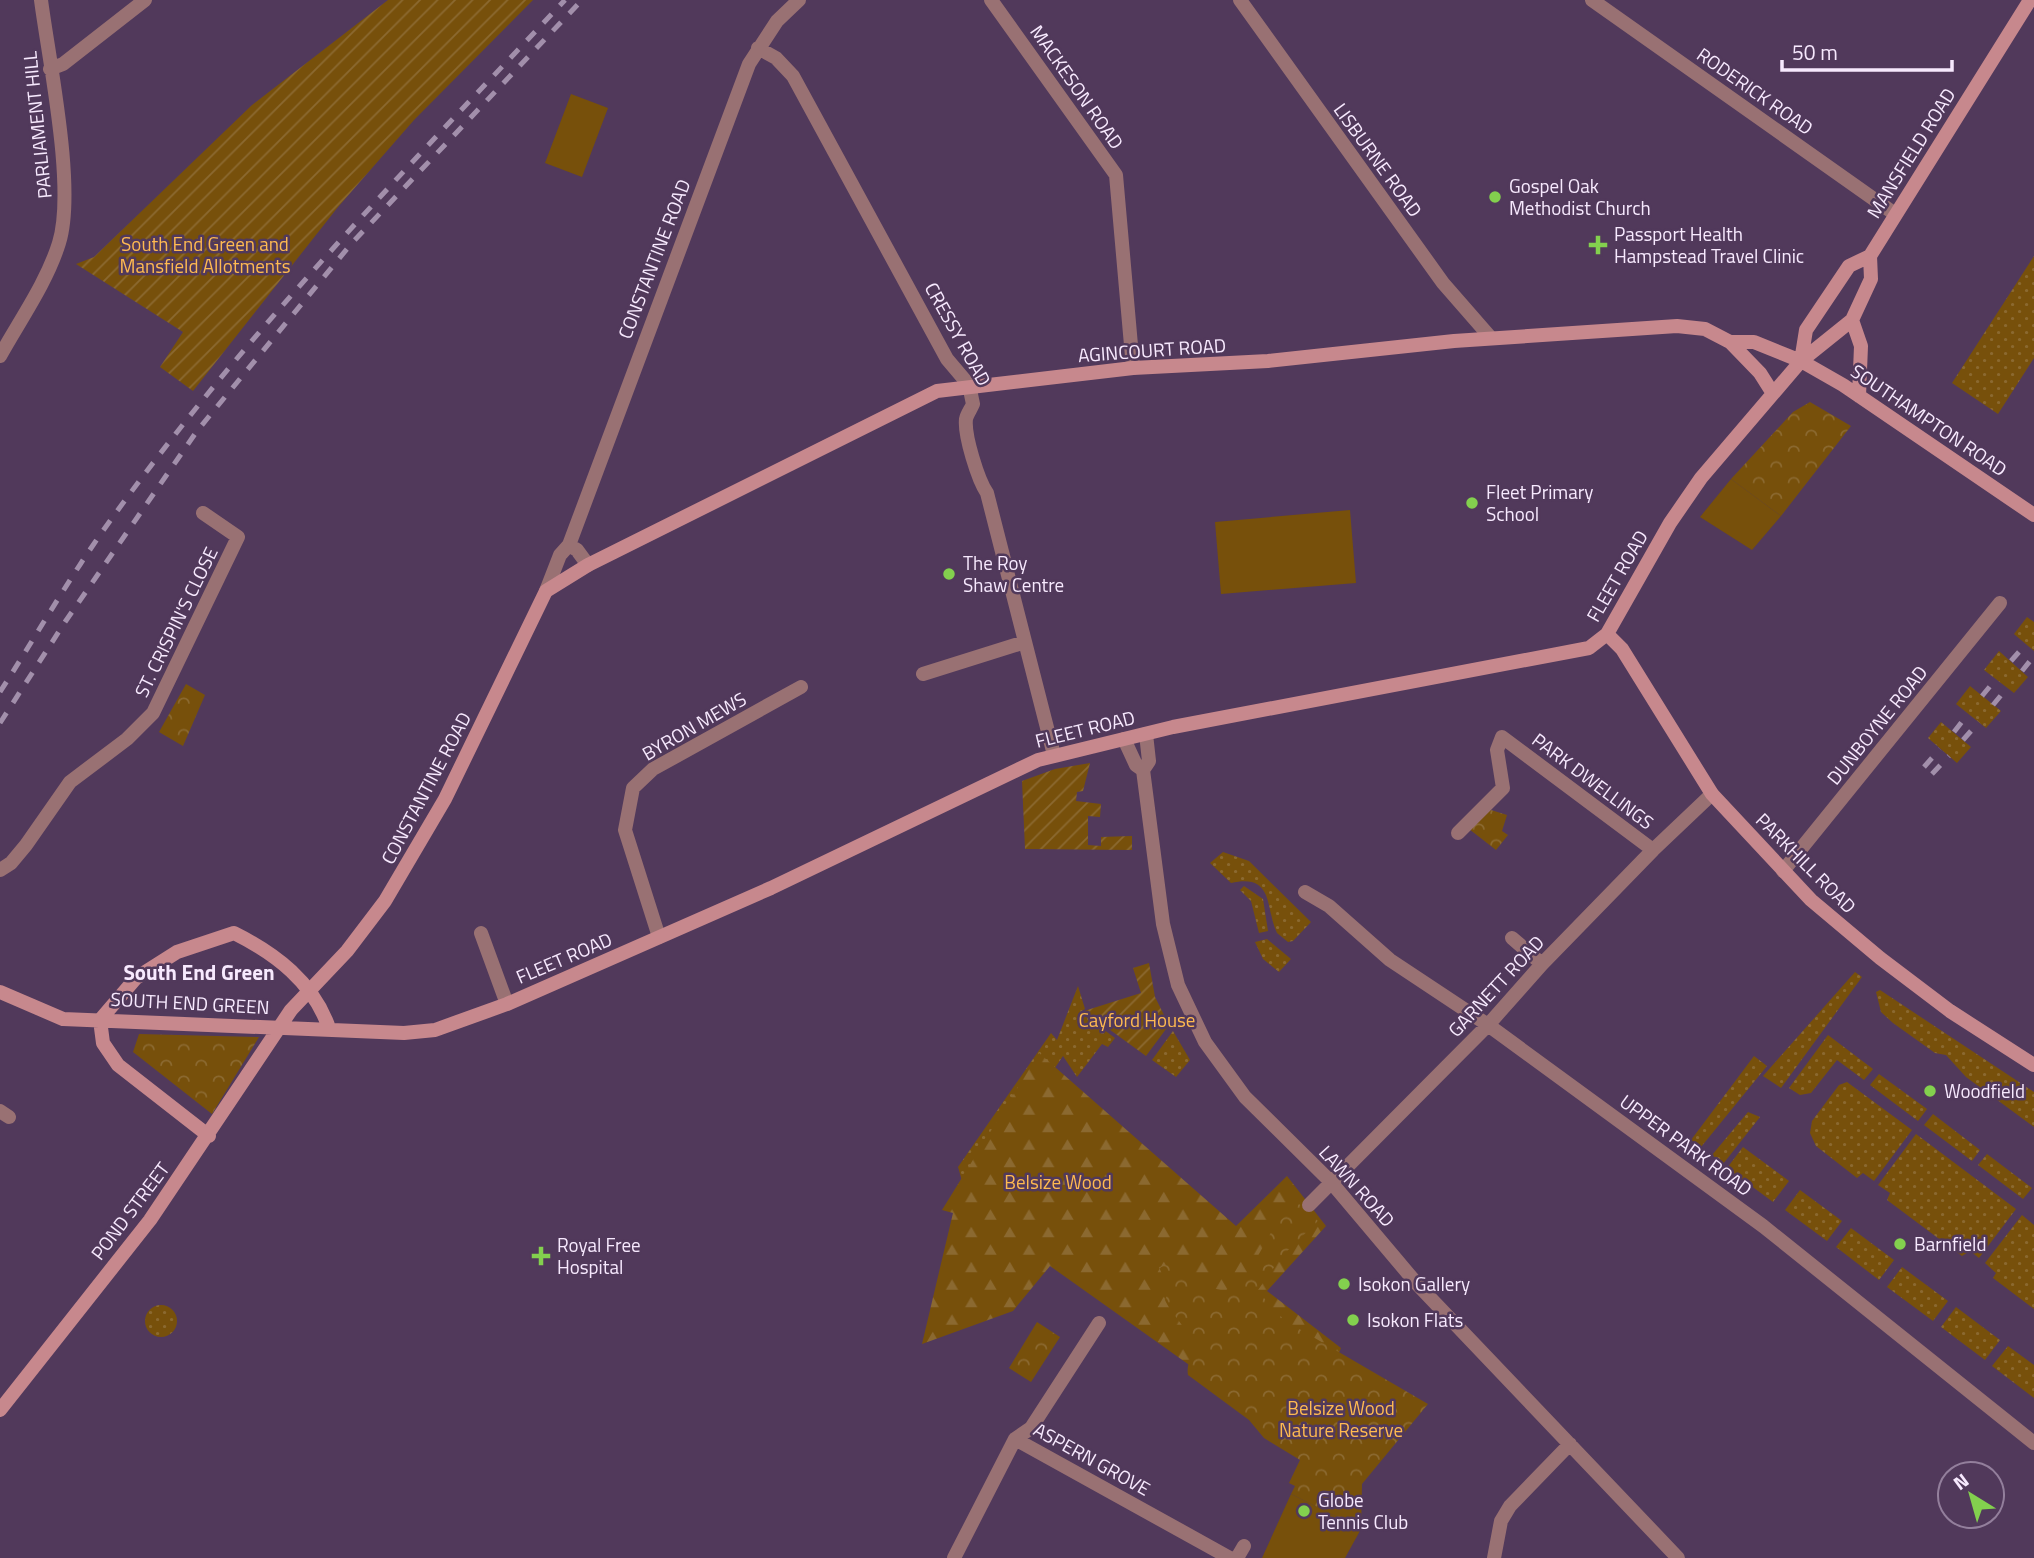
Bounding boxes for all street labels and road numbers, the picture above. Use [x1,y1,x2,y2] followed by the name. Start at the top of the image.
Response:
[1024,19,1131,155] street label: MACKESON ROAD
[1691,40,1819,142] street label: RODERICK ROAD
[14,50,59,200] street label: PARLIAMENT HILL
[1859,82,1962,223] street label: MANSFIELD ROAD
[1327,97,1430,223] street label: LISBURNE ROAD
[610,175,697,343] street label: CONSTANTINE ROAD
[918,277,999,391] street label: CRESSY ROAD
[1077,330,1227,369] street label: AGINCOURT ROAD
[1845,356,2013,483] street label: SOUTHAMPTON ROAD
[1579,524,1655,627] street label: FLEET ROAD
[127,542,225,702] street label: ST. CRISPIN'S CLOSE
[1819,659,1934,791] street label: DUNBOYNE ROAD
[636,684,751,767] street label: BYRON MEWS
[1032,702,1138,755] street label: FLEET ROAD
[373,706,478,869] street label: CONSTANTINE ROAD
[1526,725,1660,836] street label: PARK DWELLINGS
[1749,806,1863,920] street label: PARKHILL ROAD
[511,924,616,991] street label: FLEET ROAD
[1441,928,1551,1043] street label: GARNETT ROAD
[110,984,270,1021] street label: SOUTH END GREEN
[1614,1087,1759,1203] street label: UPPER PARK ROAD
[1313,1138,1402,1233] street label: LAWN ROAD
[83,1156,176,1266] street label: POND STREET
[1029,1415,1156,1503] street label: ASPERN GROVE

